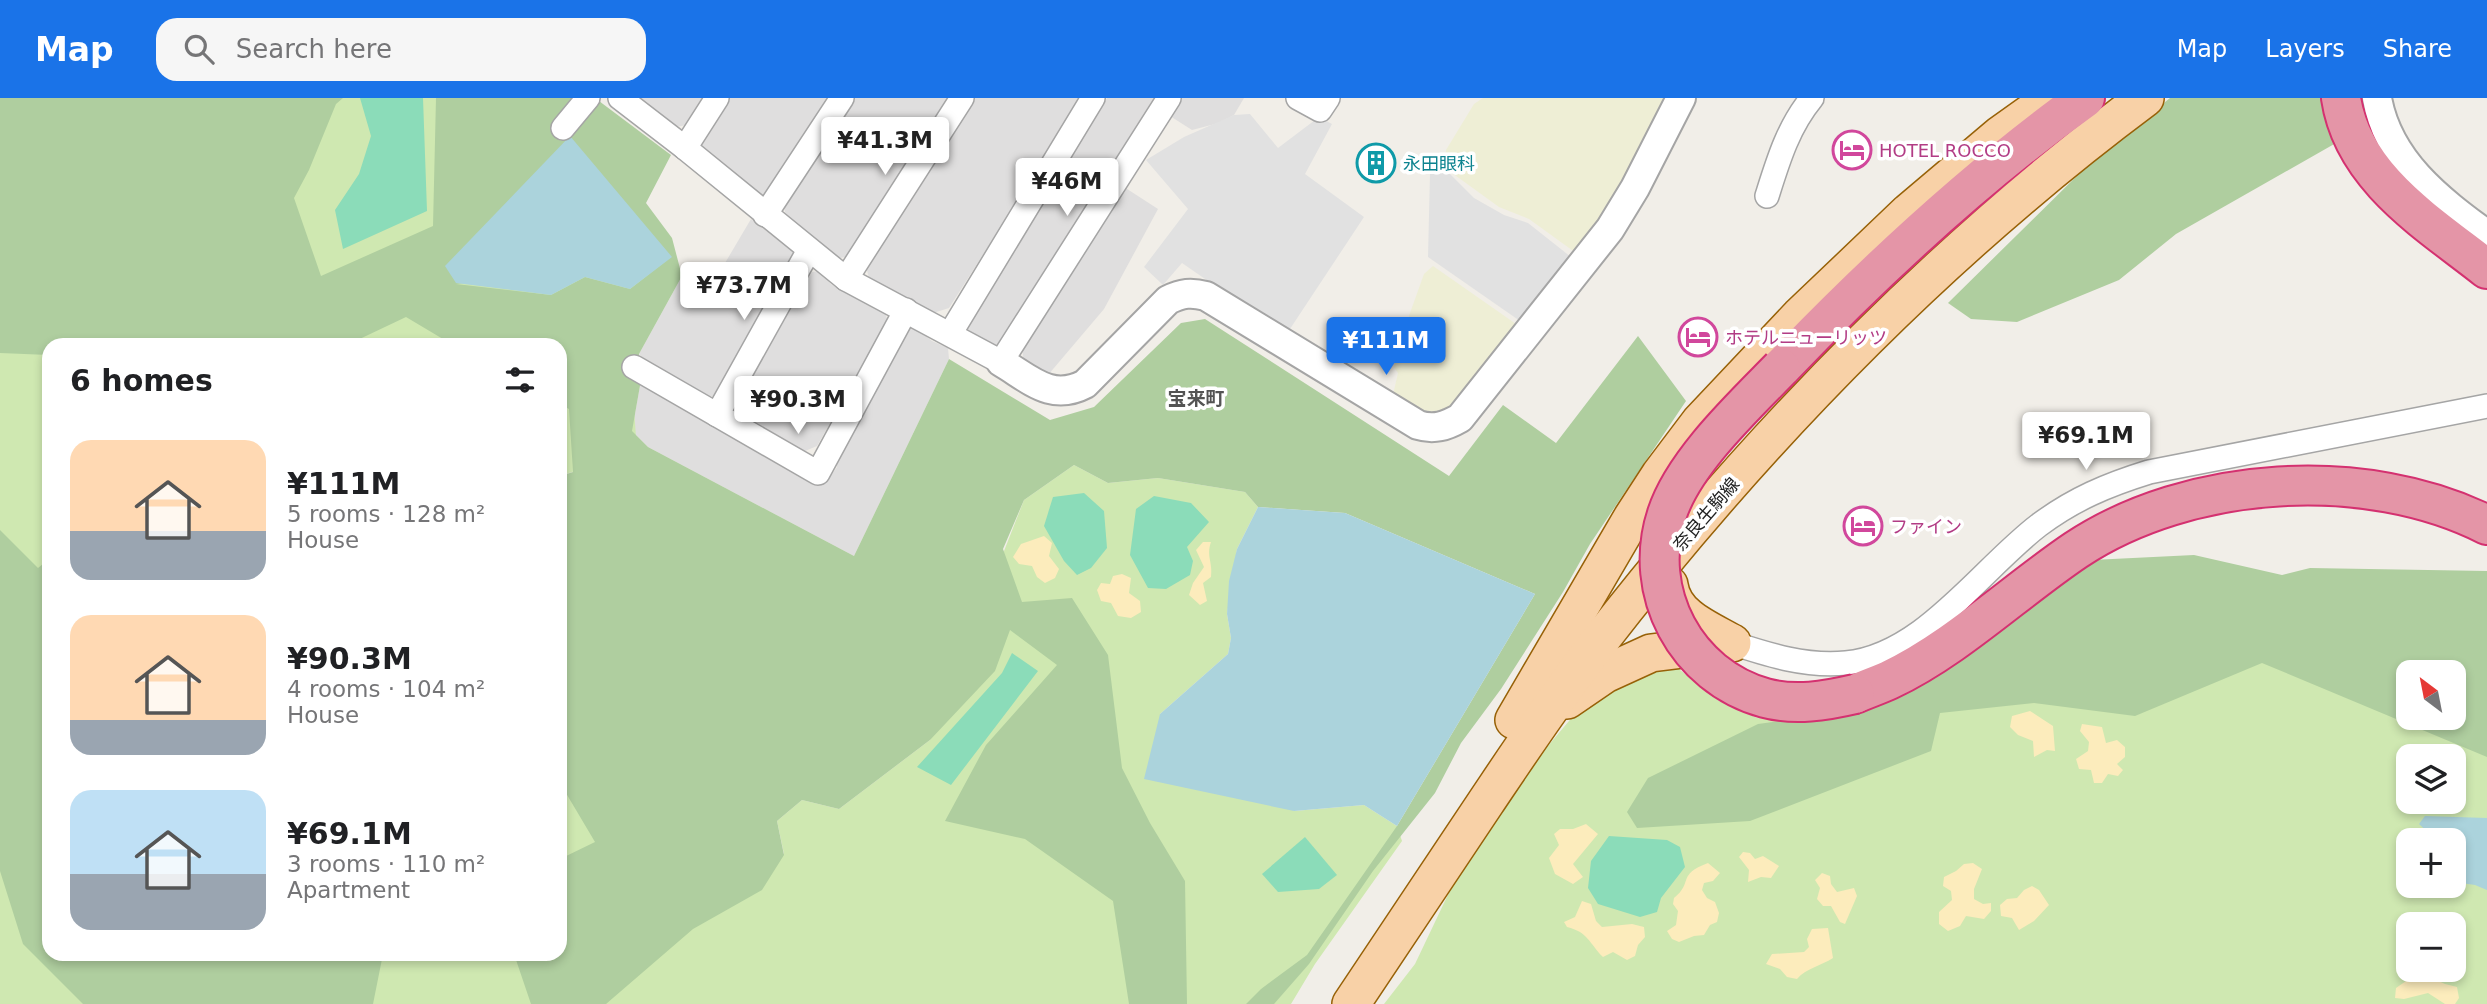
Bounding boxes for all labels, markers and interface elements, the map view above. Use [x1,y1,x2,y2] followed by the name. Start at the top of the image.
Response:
[156,18,646,81] search box
[35,30,114,69] text: Map
[180,30,218,68] icon: search
[236,34,392,64] text: Search here
[2177,35,2227,63] text: Map
[2265,35,2345,63] text: Layers
[2383,35,2452,63] text: Share
[828,118,942,177] pin: ¥41.3M
[837,127,933,153] text: ¥41.3M
[1831,129,1873,171] hotel icon: HOTEL ROCCO
[1879,140,2011,161] place label: HOTEL ROCCO
[1355,142,1397,184] building icon: 永田眼科
[1403,153,1475,174] place label: 永田眼科
[1026,158,1108,218] pin: ¥46M
[1032,168,1102,194] text: ¥46M
[687,262,801,322] pin: ¥73.7M
[696,272,792,298] text: ¥73.7M
[1677,316,1719,358] hotel icon: ホテルニューリッツ
[1337,317,1435,377] pin: ¥111M
[1343,327,1429,353] text: ¥111M
[1725,327,1887,348] place label: ホテルニューリッツ
[501,361,539,399] icon: filters
[70,363,213,398] text: 6 homes
[741,376,855,436] pin: ¥90.3M
[750,386,846,412] text: ¥90.3M
[1167,387,1225,409] district label: 宝来町
[2029,412,2143,472] pin: ¥69.1M
[2038,422,2134,448] text: ¥69.1M
[287,466,400,501] text: ¥111M
[126,468,210,552] icon: home
[1669,473,1743,555] street label: 奈良生駒線
[287,501,485,527] text: 5 rooms · 128 m²
[1842,505,1884,547] hotel icon: ファイン
[1890,516,1962,537] place label: ファイン
[287,527,359,553] text: House
[287,641,412,676] text: ¥90.3M
[126,643,210,727] icon: home
[2396,660,2466,730] north arrow
[2396,660,2466,982] map controls
[287,676,485,702] text: 4 rooms · 104 m²
[287,702,359,728] text: House
[2396,744,2466,814] button: layers
[287,816,412,851] text: ¥69.1M
[126,818,210,902] icon: home
[2396,828,2466,898] button: +
[287,851,485,877] text: 3 rooms · 110 m²
[287,877,410,903] text: Apartment
[2396,912,2466,982] button: −

